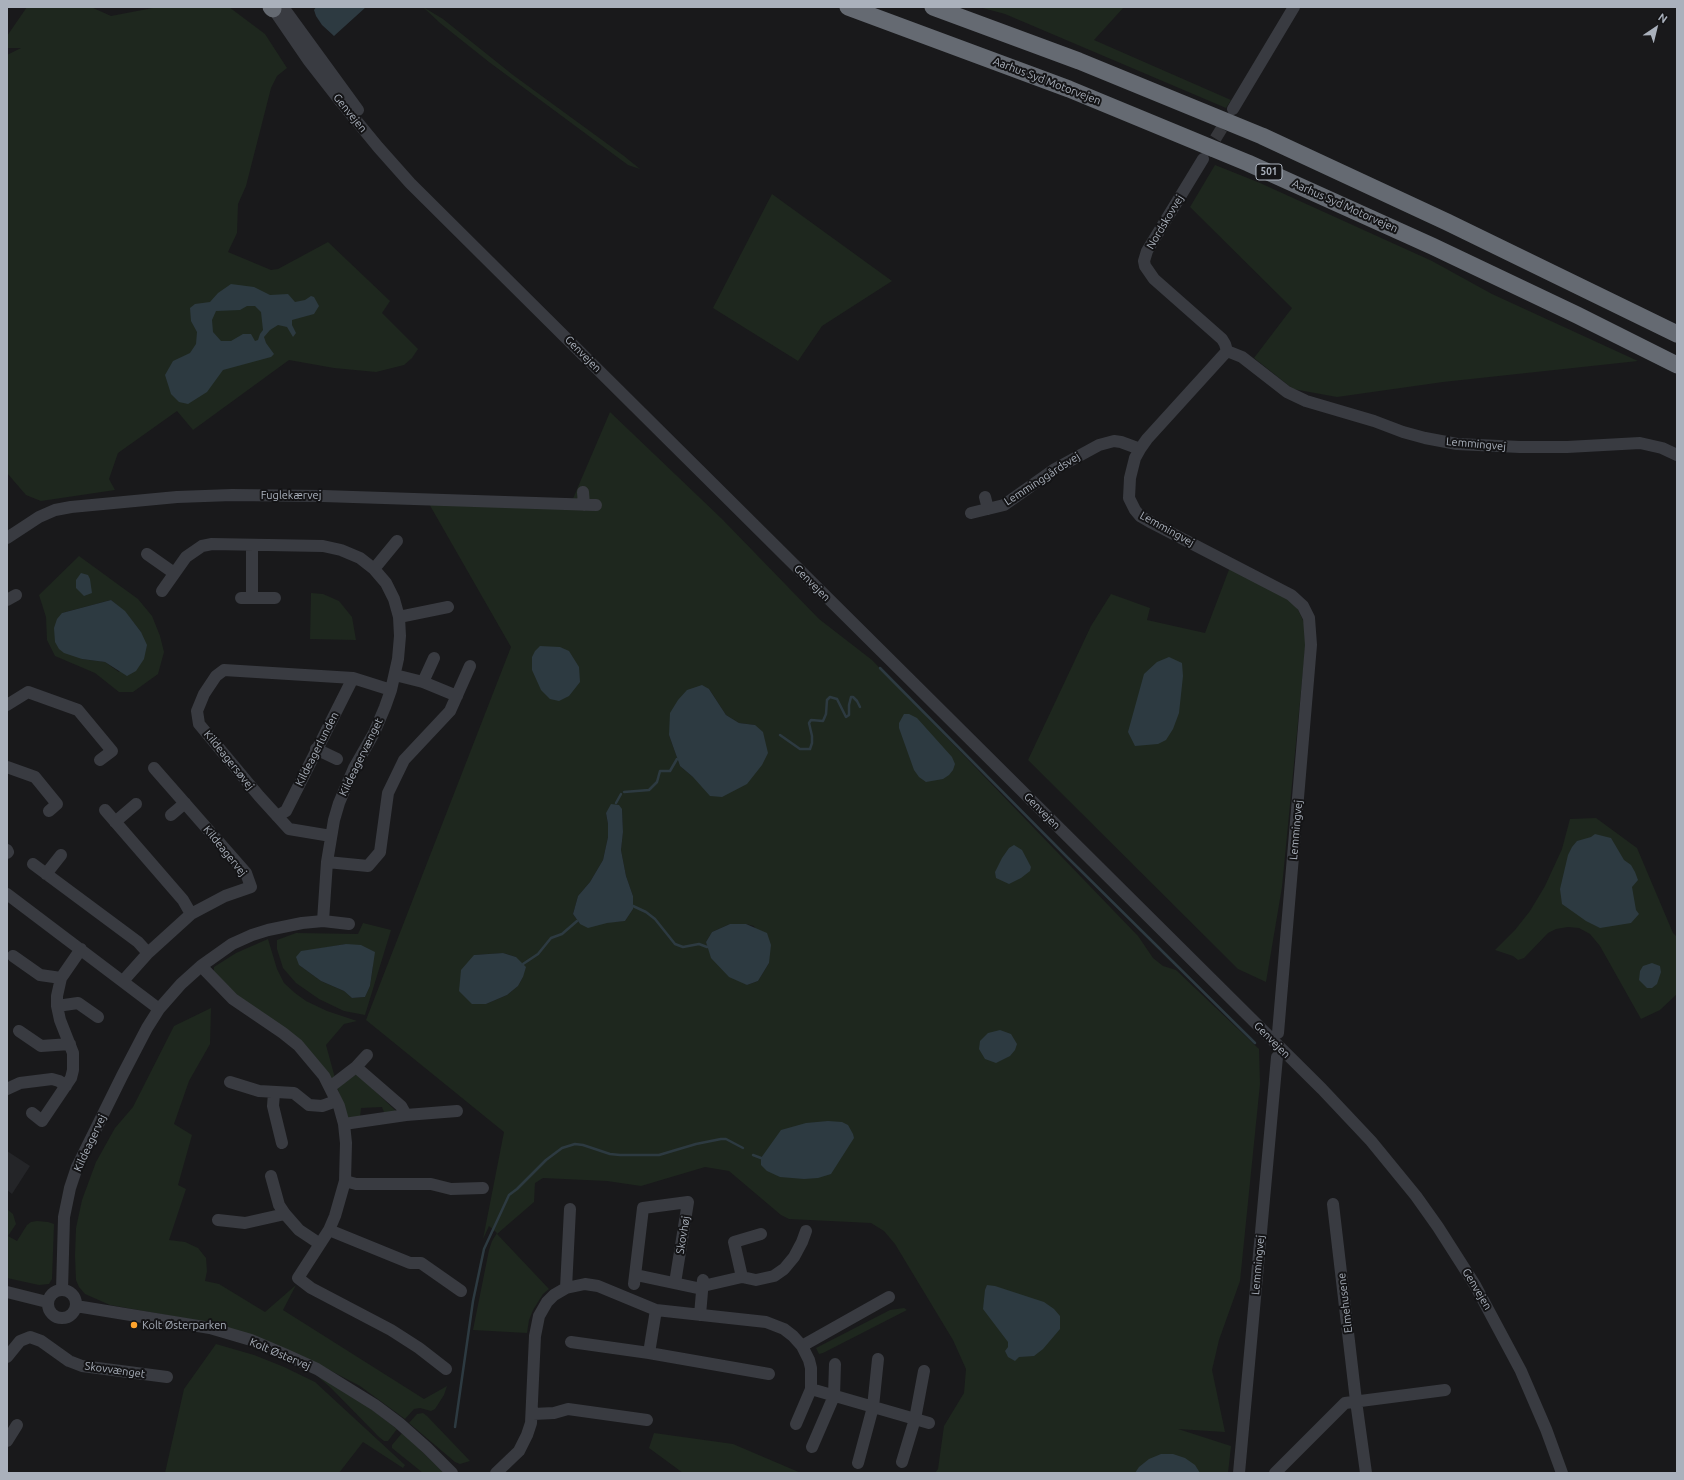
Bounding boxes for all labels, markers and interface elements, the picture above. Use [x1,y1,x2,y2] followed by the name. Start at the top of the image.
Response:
[1636,8,1676,48] north arrow
[1656,11,1670,25] text: N
[991,54,1103,108] street label: Aarhus Syd Motorvejen
[330,91,370,135] street label: Genvejen
[1256,164,1282,180] road number: 501
[1290,177,1400,235] street label: Aarhus Syd Motorvejen
[1144,192,1186,252] street label: Nordskovvej
[562,333,604,375] street label: Genvejen
[1446,435,1506,453] street label: Lemmingvej
[1002,450,1082,508] street label: Lemminggårdsvej
[261,488,321,502] street label: Fuglekærvej
[1138,509,1196,549] street label: Lemmingvej
[791,562,833,604] street label: Genvejen
[293,710,341,788] street label: Kildeagerlunden
[336,716,386,798] street label: Kildeagervænget
[201,728,257,792] street label: Kildeagersøvej
[1021,790,1063,832] street label: Genvejen
[1287,800,1305,860] street label: Lemmingvej
[201,823,249,879] street label: Kildeagervej
[1251,1019,1293,1061] street label: Genvejen
[71,1112,109,1174] street label: Kildeagervej
[673,1215,693,1255] street label: Skovhøj
[1249,1235,1267,1295] street label: Lemmingvej
[1459,1266,1495,1312] street label: Genvejen
[1335,1272,1355,1334] street label: Elmehusene
[142,1318,227,1332] place label: Kolt Østerparken
[129,1320,139,1330] marker: Kolt Østerparken
[248,1335,312,1373] street label: Kolt Østervej
[84,1359,146,1381] street label: Skovvænget

